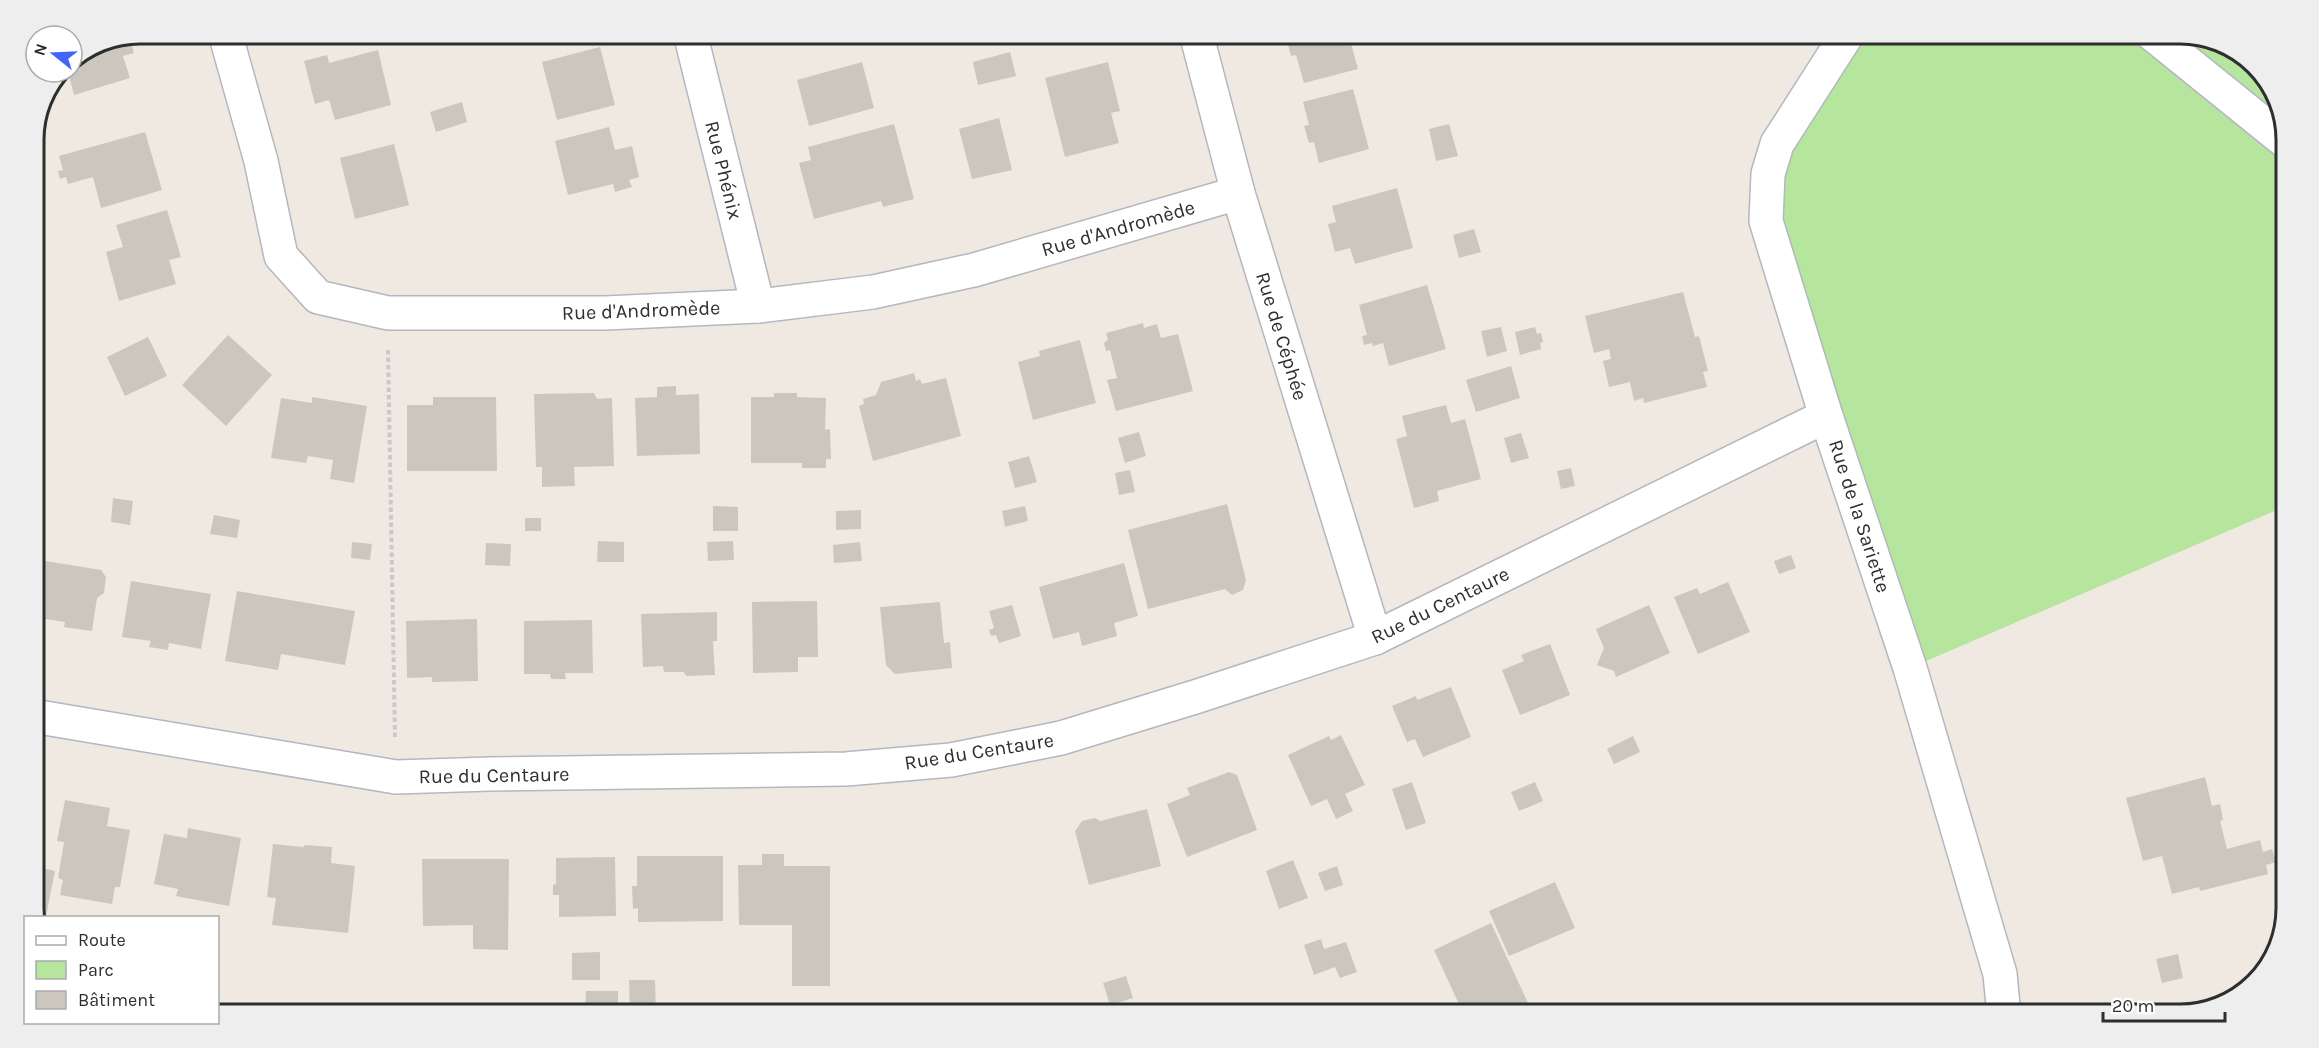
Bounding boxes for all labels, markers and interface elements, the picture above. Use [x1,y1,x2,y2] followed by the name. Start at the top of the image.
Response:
[24,24,84,84] north arrow
[29,41,51,58] text: N
[700,118,747,222] street label: Rue Phénix
[1039,196,1198,261] street label: Rue d'Andromède
[1251,269,1312,403] street label: Rue de Céphée
[561,296,721,325] street label: Rue d'Andromède
[1824,437,1895,596] street label: Rue de la Sariette
[1367,562,1513,649] street label: Rue du Centaure
[903,728,1055,775] street label: Rue du Centaure
[418,763,570,788] street label: Rue du Centaure
[24,916,219,1024] legend
[78,929,126,951] text: Route
[78,959,114,981] text: Parc
[2103,985,2224,1023] scale bar
[78,989,155,1011] text: Bâtiment
[2112,995,2154,1017] text: 20 m

